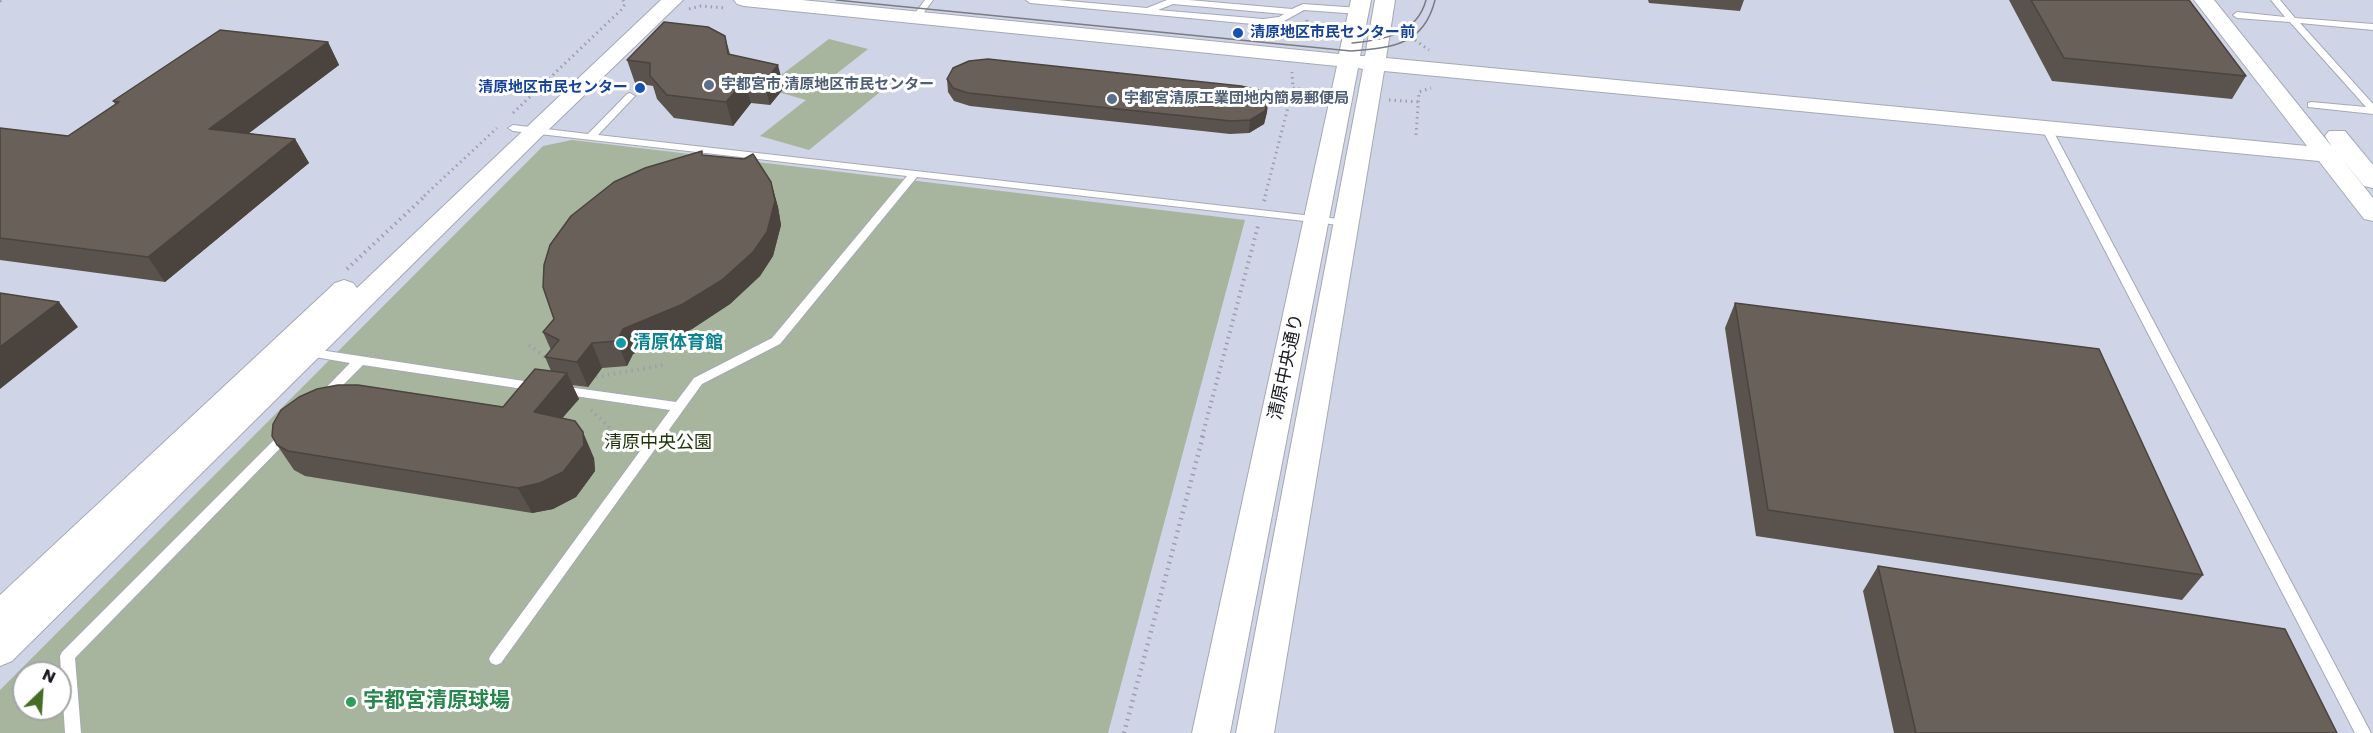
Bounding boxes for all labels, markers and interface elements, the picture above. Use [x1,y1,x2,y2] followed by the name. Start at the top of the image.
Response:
[1250,24,1415,42] place label: 清原地区市民センター前
[1231,26,1245,40] marker: 清原地区市民センター前
[721,76,934,94] place label: 宇都宮市 清原地区市民センター
[702,78,716,92] marker: 宇都宮市 清原地区市民センター
[478,79,628,97] place label: 清原地区市民センター
[633,81,647,95] marker: 清原地区市民センター
[1124,90,1349,108] place label: 宇都宮清原工業団地内簡易郵便局
[1105,92,1119,106] marker: 宇都宮清原工業団地内簡易郵便局
[1265,312,1309,422] street label: 清原中央通り
[633,332,723,354] place label: 清原体育館
[614,336,628,350] marker: 清原体育館
[604,432,712,454] park label: 清原中央公園
[12,661,72,721] north arrow
[39,663,59,689] text: N
[363,689,510,715] place label: 宇都宮清原球場
[344,695,358,709] marker: 宇都宮清原球場

